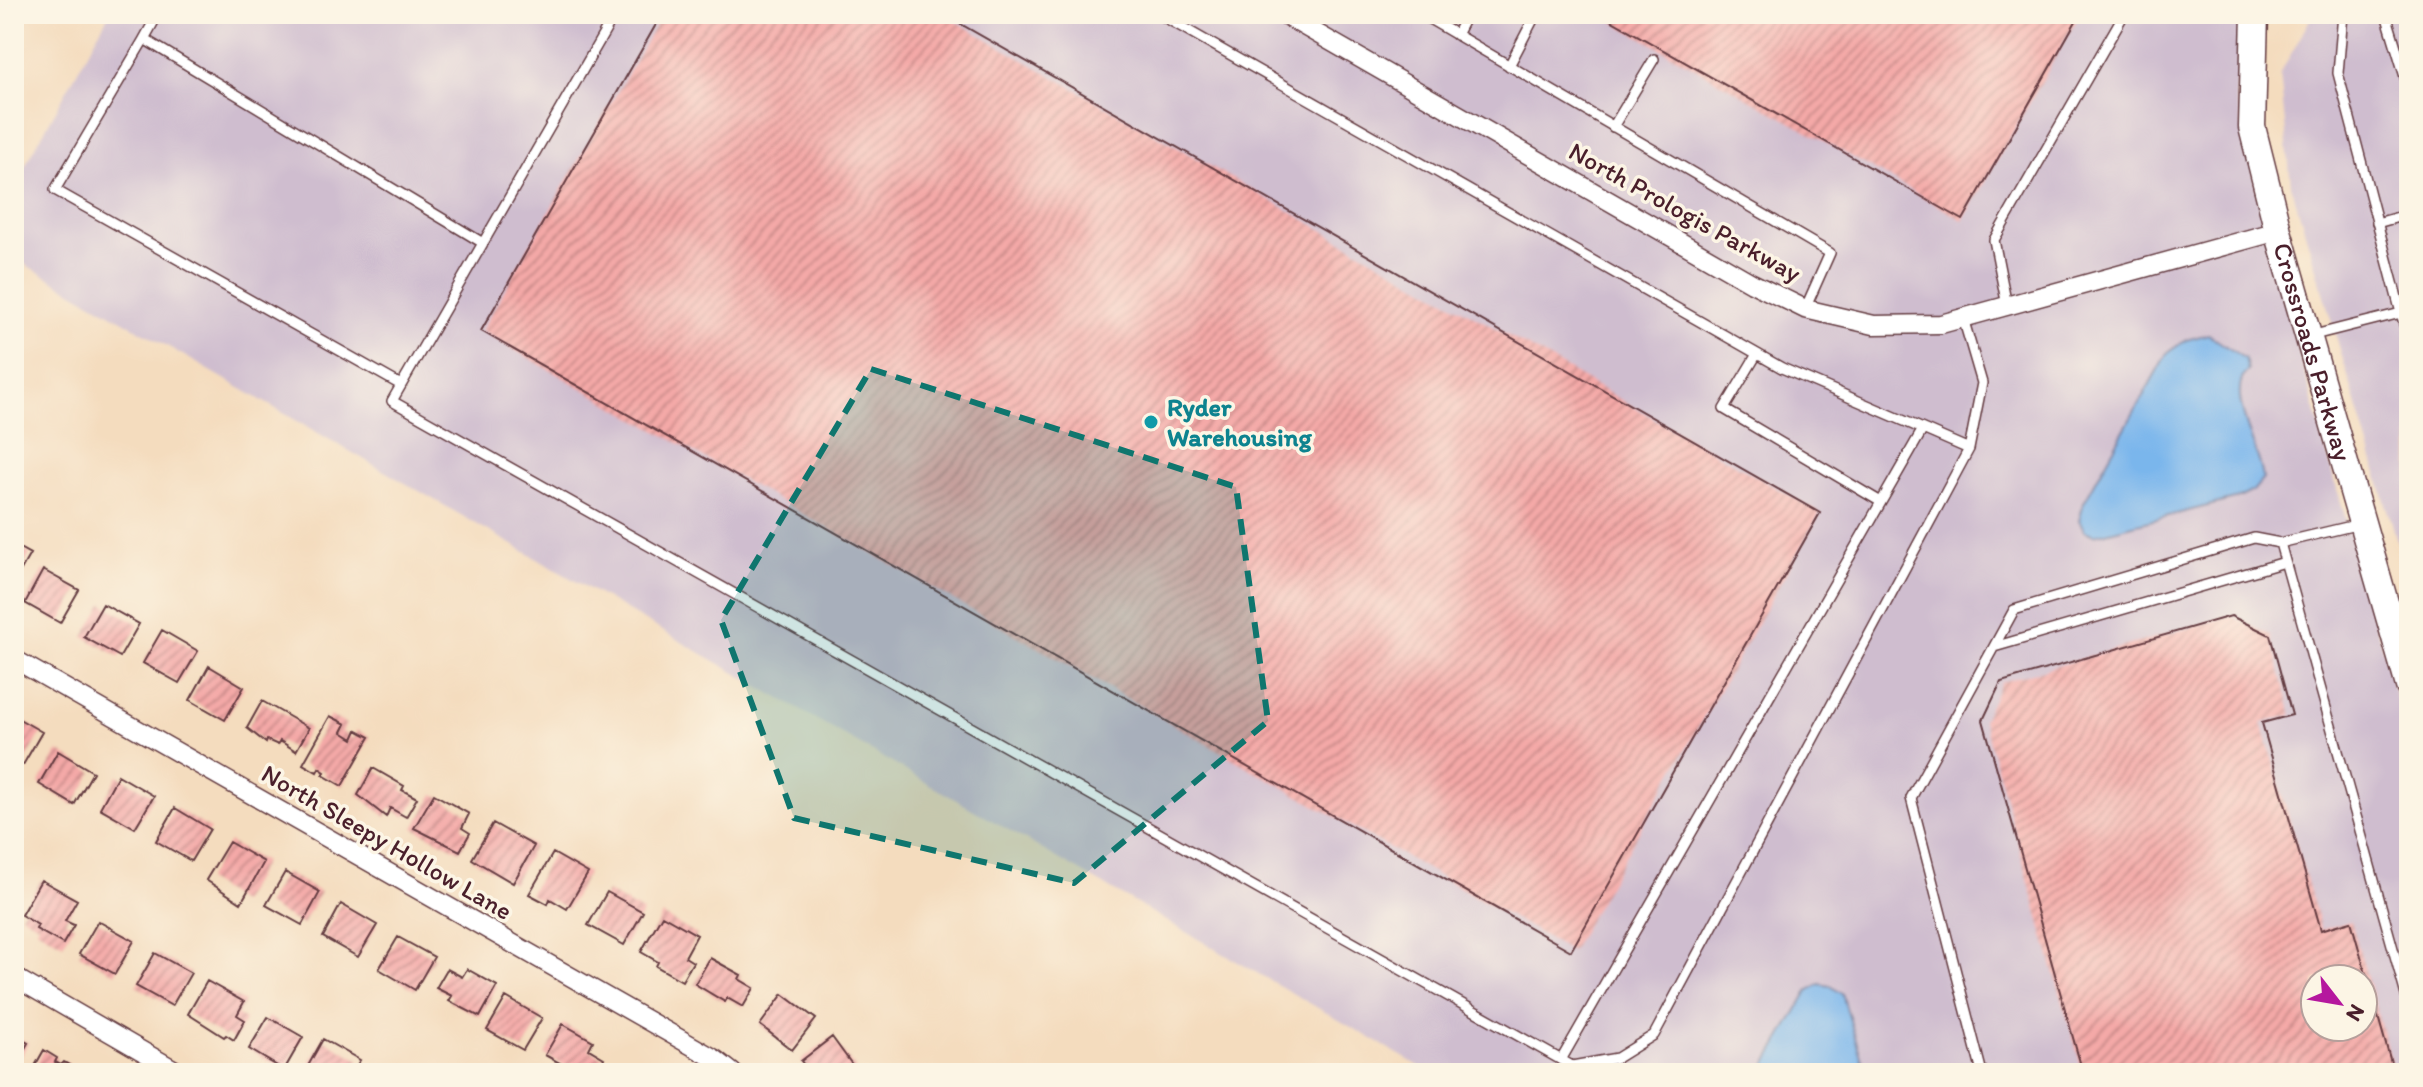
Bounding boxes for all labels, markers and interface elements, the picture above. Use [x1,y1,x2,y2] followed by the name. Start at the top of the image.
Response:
[1563,135,1807,289] street label: North Prologis Parkway
[2266,239,2359,465] street label: Crossroads Parkway
[1167,391,1312,453] place label: Ryder Warehousing
[1142,413,1160,431] marker: Ryder Warehousing
[256,757,518,927] street label: North Sleepy Hollow Lane
[2299,963,2379,1043] north arrow
[2340,1000,2371,1026] text: N

